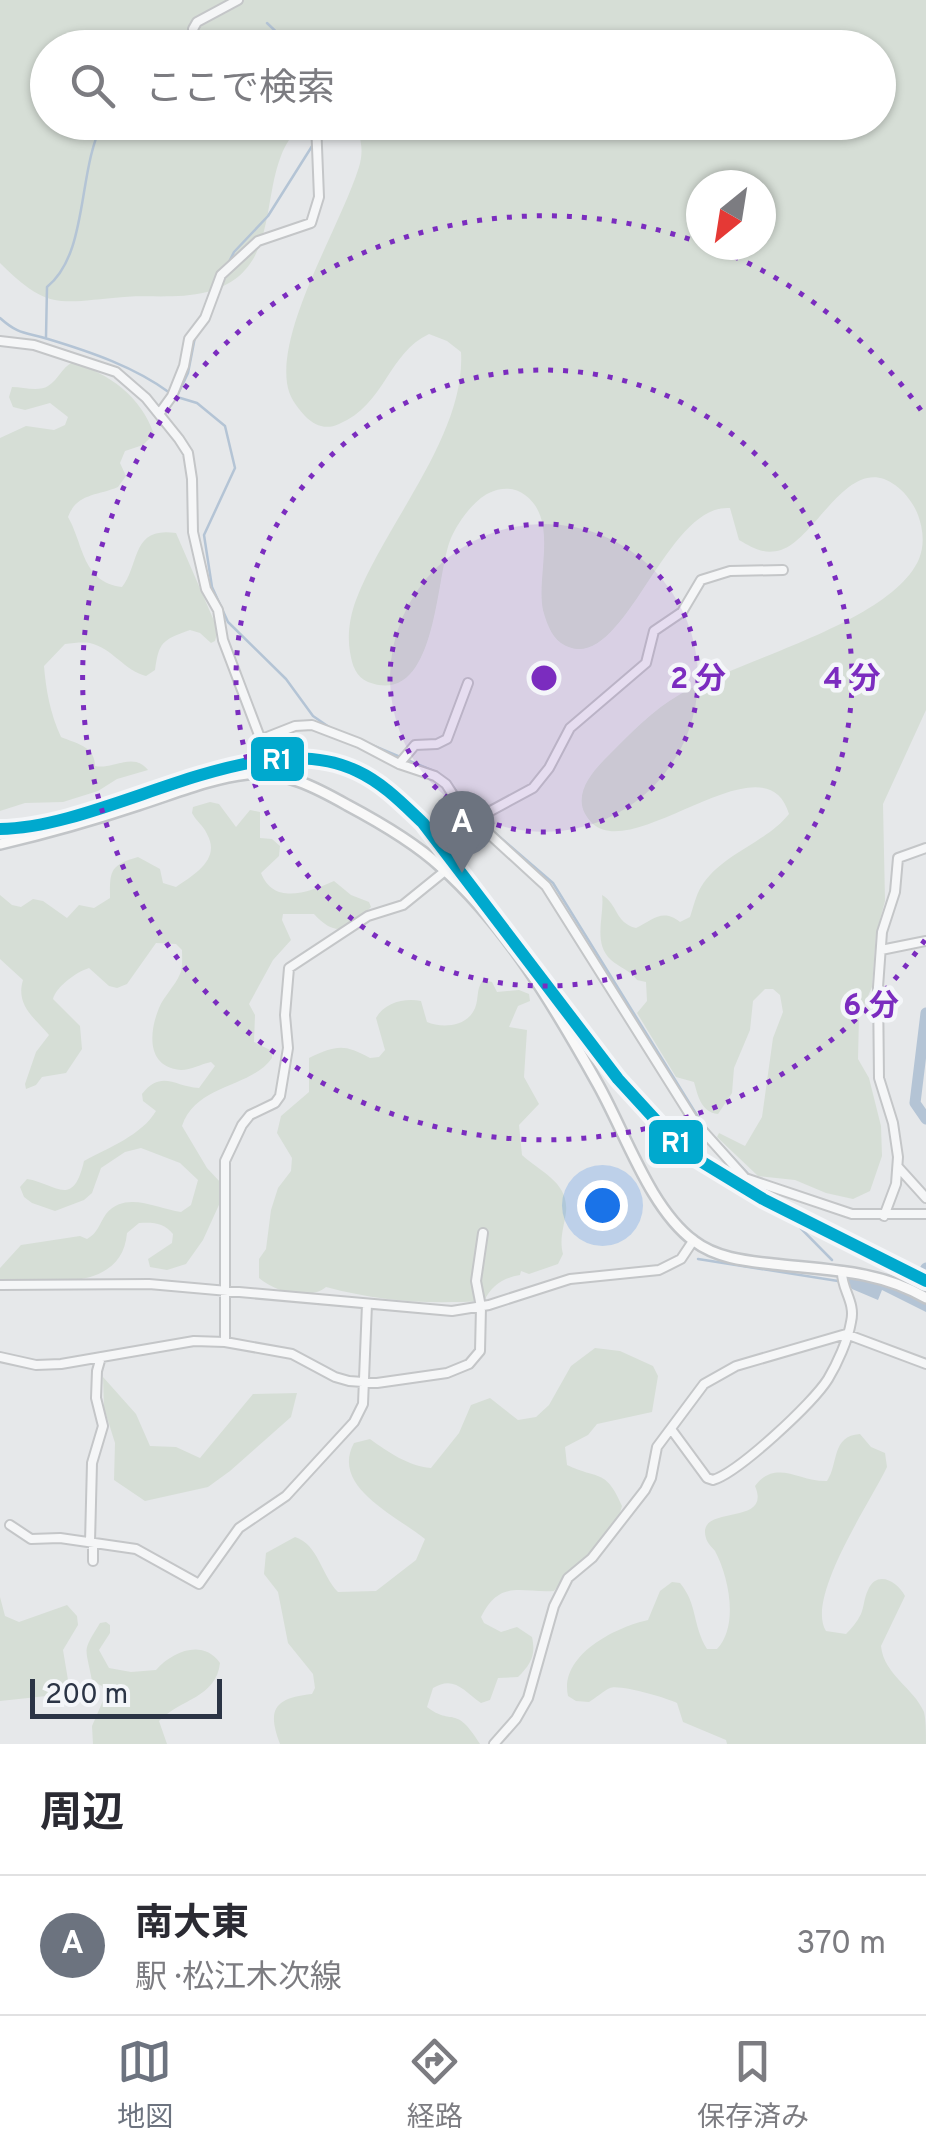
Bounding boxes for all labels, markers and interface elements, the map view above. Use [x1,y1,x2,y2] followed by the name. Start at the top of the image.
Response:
[30,30,896,140] search box
[65,58,120,113] icon: search
[145,66,335,115] text: ここで検索
[686,170,776,260] north arrow
[526,660,562,696] centre of rings
[670,662,726,699] text: 2 分
[824,662,880,699] text: 4 分
[249,735,306,783] line badge: R1
[262,744,292,780] text: R1
[430,790,494,873] pin: A
[843,989,899,1026] text: 6 分
[647,1118,705,1166] line badge: R1
[661,1127,691,1163] text: R1
[577,1180,628,1231] your location
[30,1674,222,1718] scale bar
[45,1678,128,1714] text: 200 m
[40,1789,124,1842] text: 周辺
[135,1901,249,1950] text: 南大東
[61,1925,84,1965] text: A
[796,1925,886,1965] text: 370 m
[135,1959,342,1999] text: 駅 · 松江木次線
[117,2034,173,2137] tab: 地図
[407,2034,463,2137] tab: 経路
[697,2034,809,2137] tab: 保存済み

